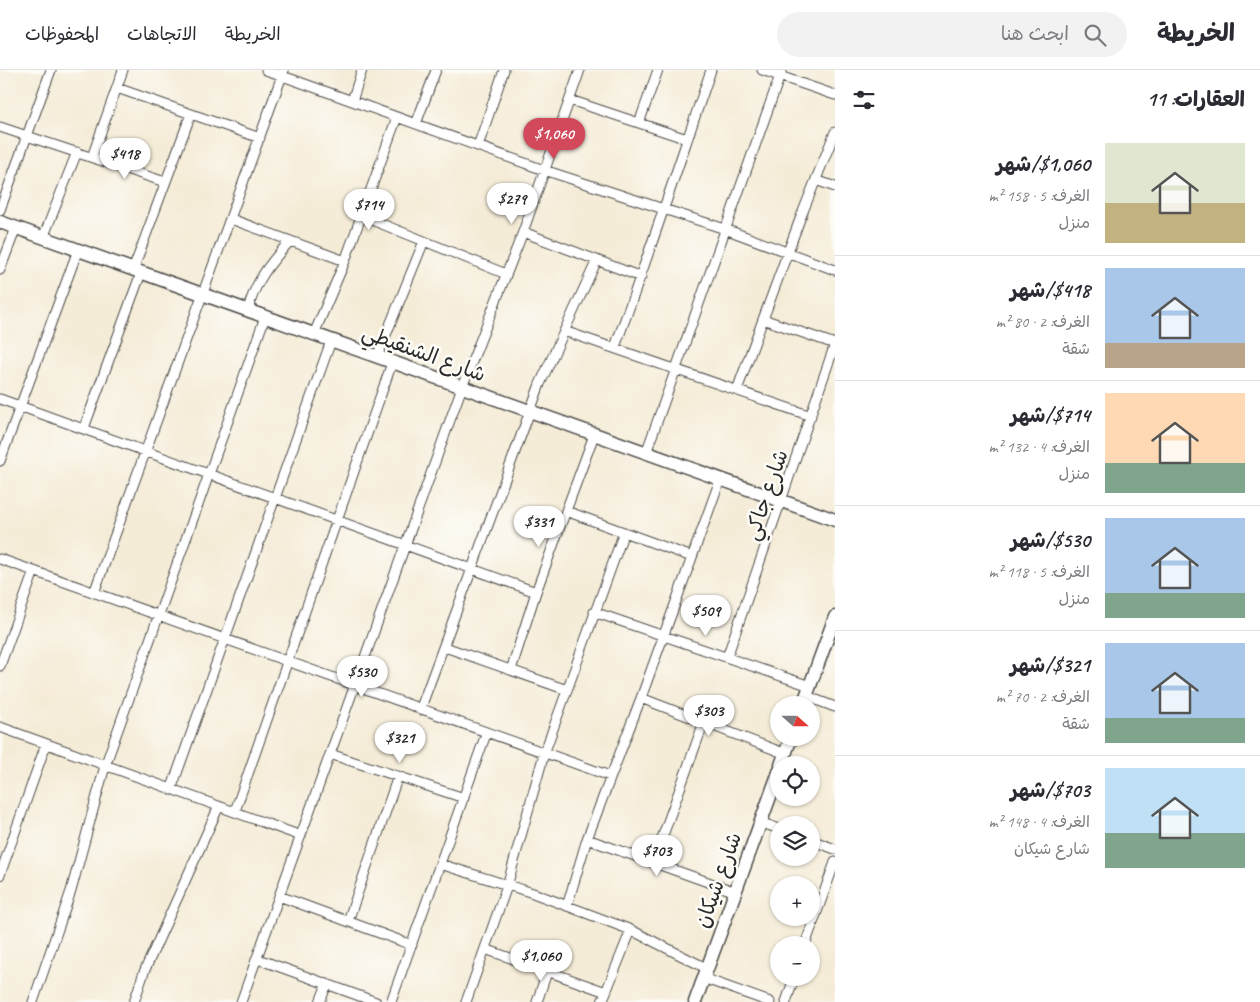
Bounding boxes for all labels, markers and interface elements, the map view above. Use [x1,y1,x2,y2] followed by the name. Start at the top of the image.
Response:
[777,12,1127,57] search box
[1157,18,1235,48] text: الخريطة
[1081,21,1109,49] icon: search
[1001,22,1069,46] text: ابحث هنا
[25,23,99,45] text: المحفوظات
[127,23,197,45] text: الاتجاهات
[225,23,281,45] text: الخريطة
[850,86,878,114] icon: filters
[1147,86,1245,112] text: العقارات: 11
[513,118,595,160] pin: $1,060
[534,124,574,144] text: $1,060
[95,138,155,180] pin: $418
[111,144,139,164] text: $418
[996,151,1090,177] text: $1,060/شهر
[1145,163,1205,223] icon: home
[482,182,542,225] pin: $279
[989,186,1090,206] text: الغرف: 5 · 158 m²
[339,189,399,231] pin: $714
[498,189,526,209] text: $279
[355,195,383,215] text: $714
[1058,213,1090,233] text: منزل
[1010,277,1090,303] text: $418/شهر
[1145,288,1205,348] icon: home
[996,312,1090,332] text: الغرف: 2 · 80 m²
[357,319,489,393] street label: شارع الشنقيطي
[1062,339,1090,359] text: شقة
[1010,402,1090,428] text: $714/شهر
[1145,413,1205,473] icon: home
[989,437,1090,457] text: الغرف: 4 · 132 m²
[738,446,799,546] street label: شارع جاكي
[1058,464,1090,484] text: منزل
[509,506,569,548] pin: $331
[525,512,553,532] text: $331
[1011,527,1090,553] text: $530/شهر
[1145,538,1205,598] icon: home
[989,562,1090,582] text: الغرف: 5 · 118 m²
[1058,589,1090,609] text: منزل
[676,594,736,637] pin: $509
[692,601,720,621] text: $509
[1010,652,1090,678] text: $321/شهر
[332,656,392,698] pin: $530
[348,662,376,682] text: $530
[1145,663,1205,723] icon: home
[996,687,1090,707] text: الغرف: 2 · 70 m²
[679,694,739,737] pin: $303
[770,696,820,746] north arrow
[770,696,820,986] map controls
[695,701,723,721] text: $303
[1062,714,1090,734] text: شقة
[370,722,430,764] pin: $321
[386,728,414,748] text: $321
[770,756,820,806] button: locate
[1010,777,1090,803] text: $703/شهر
[1145,788,1205,848] icon: home
[989,812,1090,832] text: الغرف: 4 · 148 m²
[770,816,820,866] button: layers
[689,829,749,932] street label: شارع شيكان
[627,834,687,877] pin: $703
[1014,839,1090,859] text: شارع شيكان
[643,841,671,861] text: $703
[770,876,820,926] button: +
[770,936,820,986] button: −
[500,940,582,982] pin: $1,060
[521,946,561,966] text: $1,060

